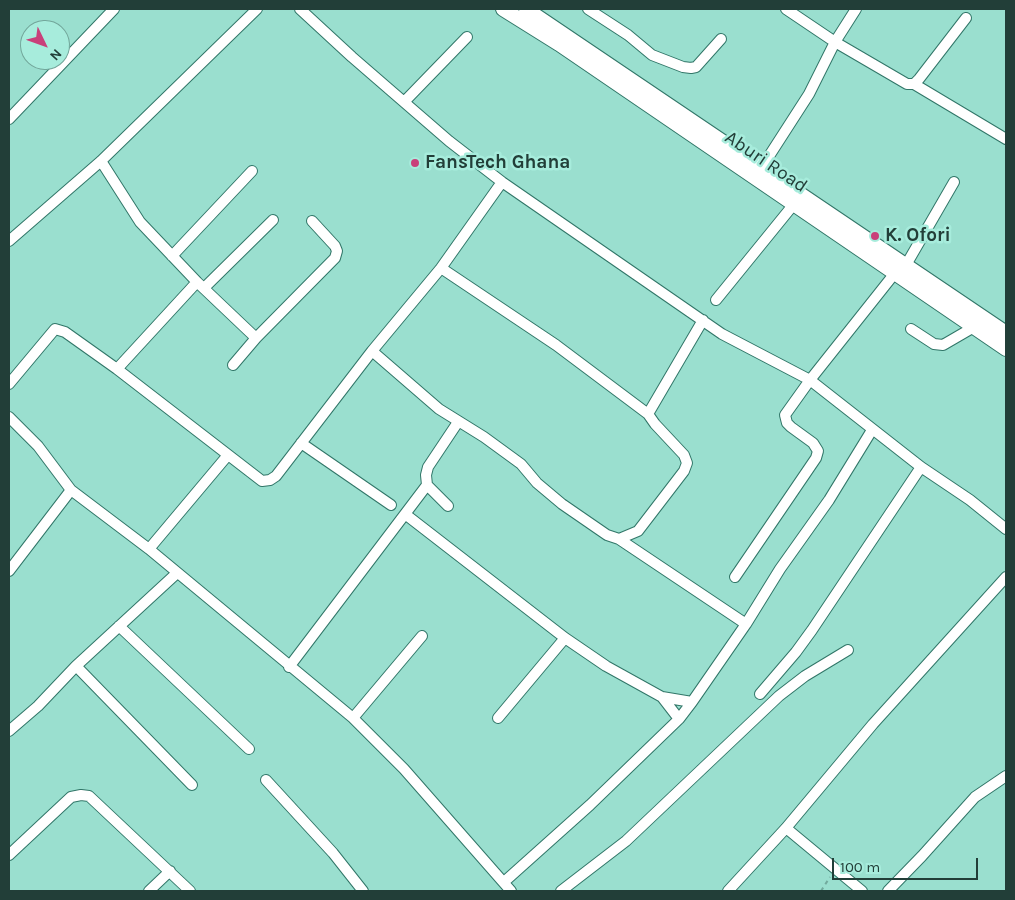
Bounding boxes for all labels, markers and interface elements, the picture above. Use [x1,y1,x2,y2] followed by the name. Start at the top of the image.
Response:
[20,20,70,70] north arrow
[46,45,65,64] text: N
[720,126,812,198] street label: Aburi Road
[425,152,570,174] place label: FansTech Ghana
[409,157,421,169] marker: FansTech Ghana
[885,225,951,247] place label: K. Ofori
[869,230,881,242] marker: K. Ofori
[835,848,981,880] scale bar
[840,858,880,876] text: 100 m

